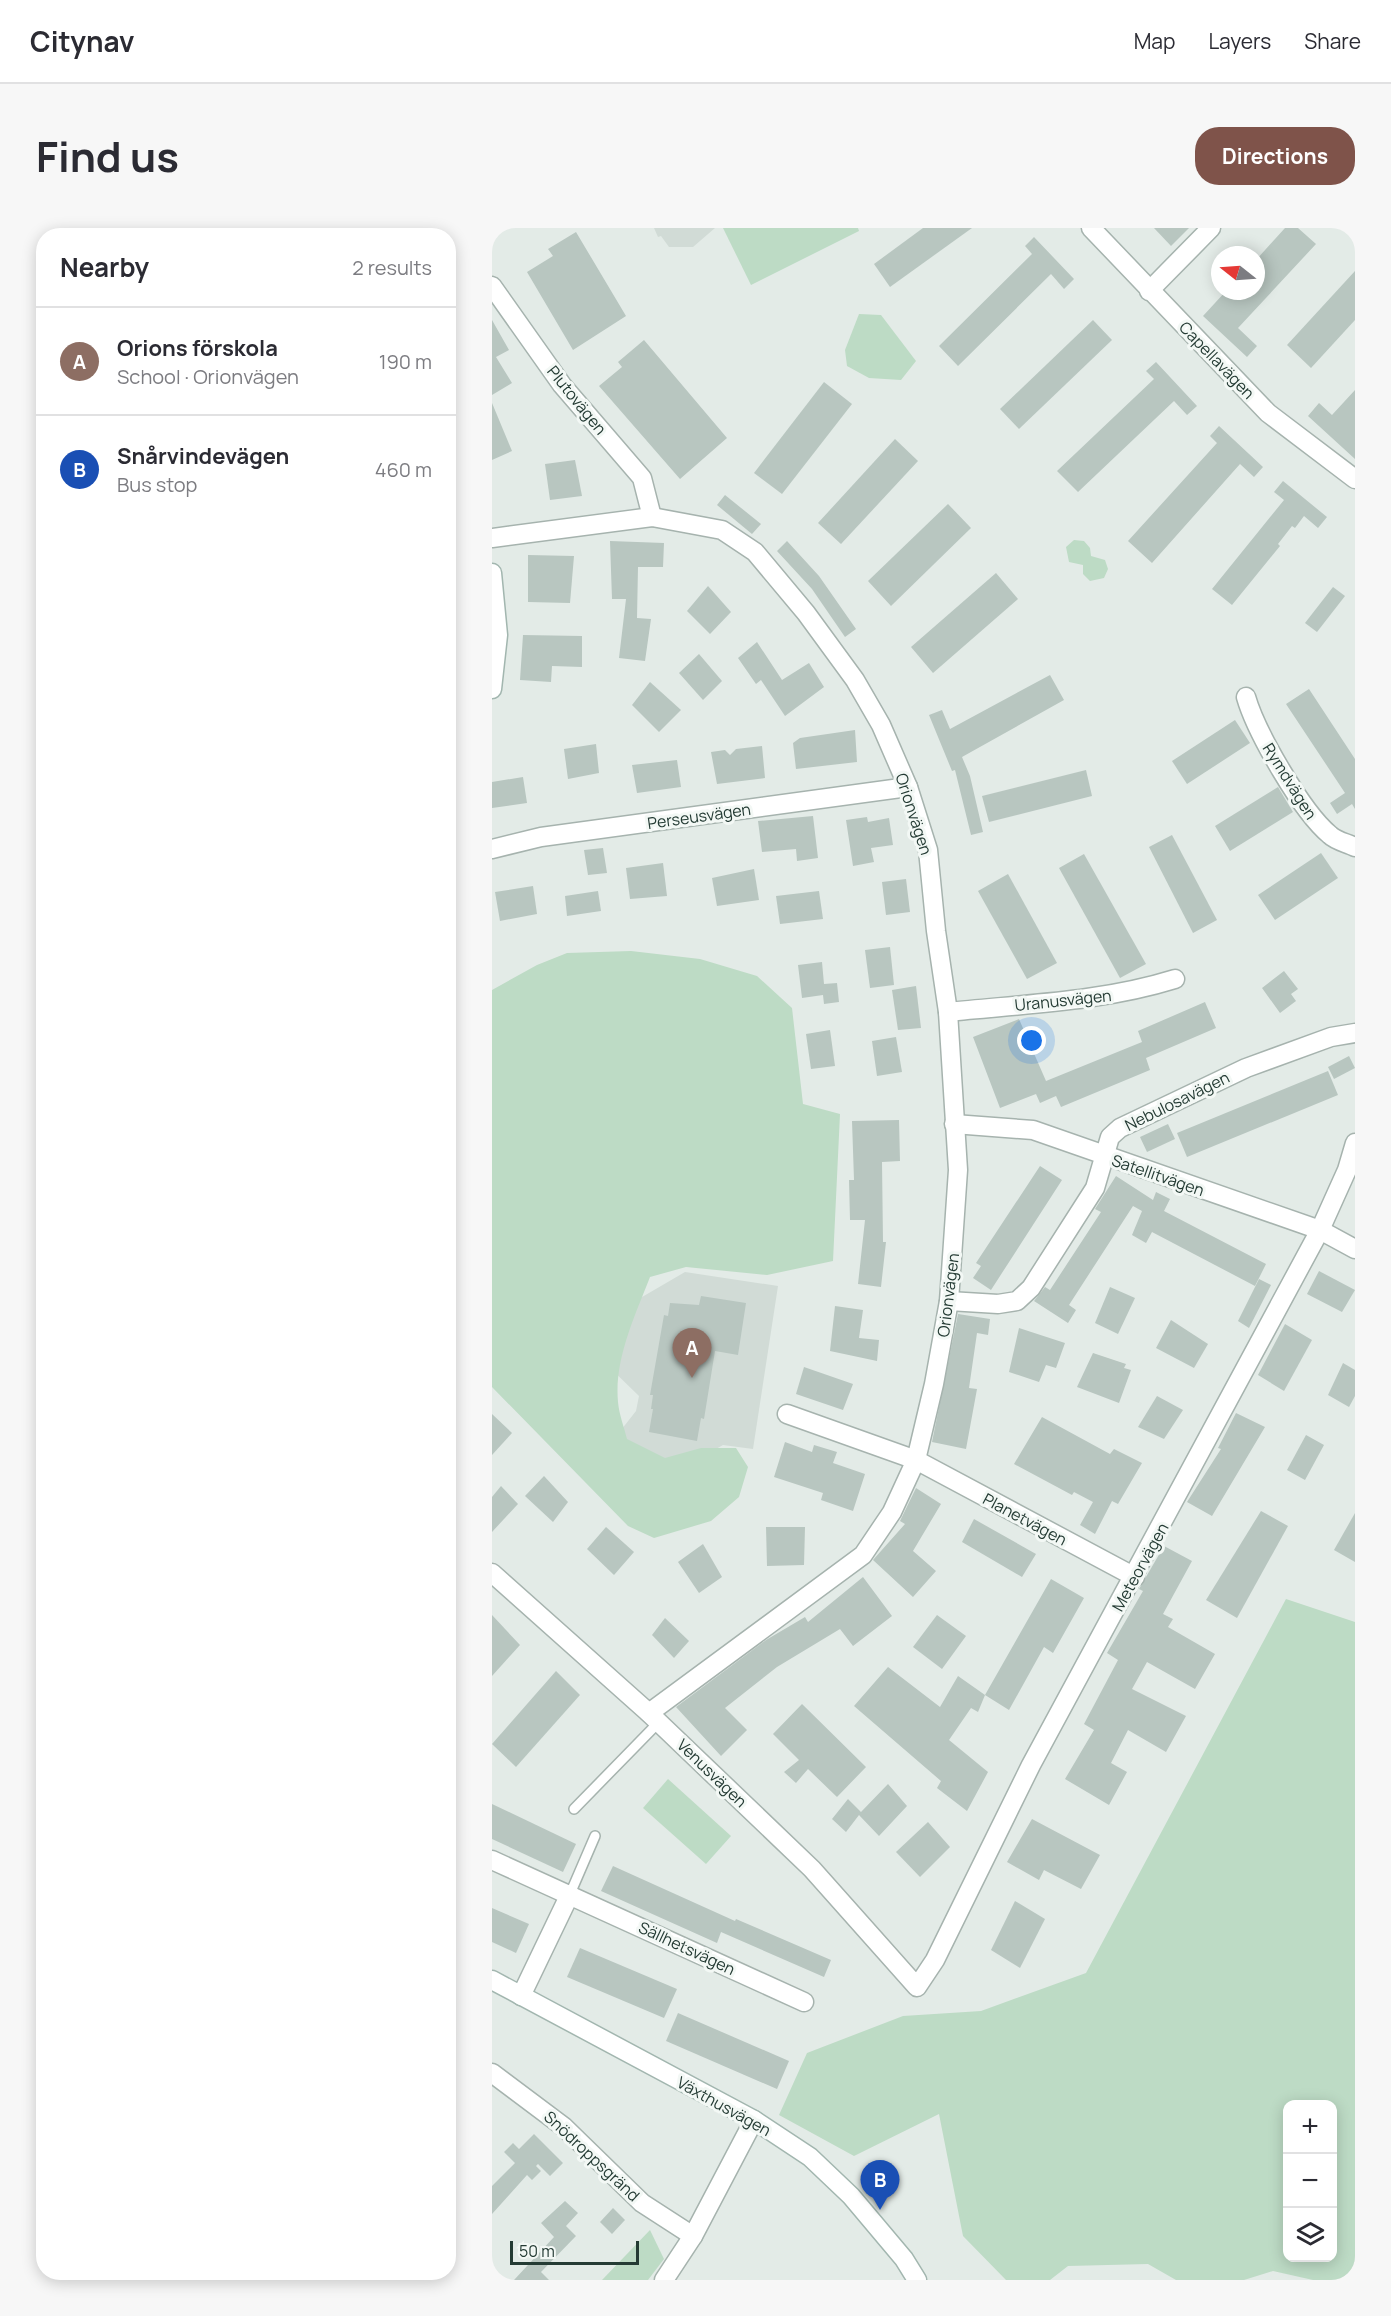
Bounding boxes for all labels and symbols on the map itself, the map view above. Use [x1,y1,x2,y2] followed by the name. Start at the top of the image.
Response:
[1211,246,1265,300] north arrow
[1174,316,1260,404] street label: Capellavägen
[542,361,612,439] street label: Plutovägen
[1258,739,1322,823] street label: Rymdvägen
[890,770,938,858] street label: Orionvägen
[646,798,752,834] street label: Perseusvägen
[1013,984,1113,1016] street label: Uranusvägen
[1017,1026,1046,1055] your location
[1121,1066,1233,1136] street label: Nebulosavägen
[1109,1149,1207,1201] street label: Satellitvägen
[932,1252,964,1338] street label: Orionvägen
[672,1328,712,1378] pin: A
[979,1488,1071,1550] street label: Planetvägen
[1107,1519,1173,1615] street label: Meteorvägen
[672,1734,752,1812] street label: Venusvägen
[635,1916,739,1980] street label: Sällhetsvägen
[673,2071,775,2141] street label: Växthusvägen
[539,2106,645,2206] street label: Snödroppsgränd
[860,2160,900,2210] pin: B
[510,2238,639,2266] scale bar

